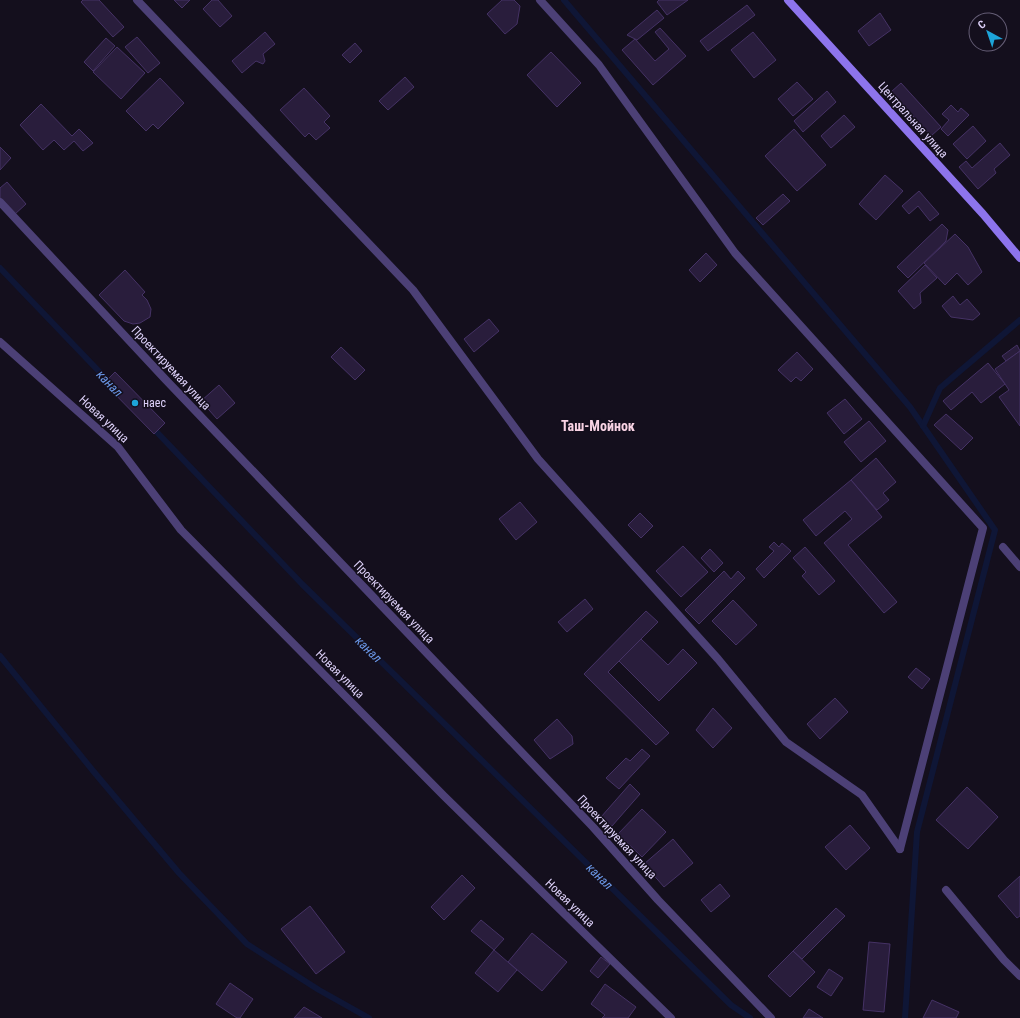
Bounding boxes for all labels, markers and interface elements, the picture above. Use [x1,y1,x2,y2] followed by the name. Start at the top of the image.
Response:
[968,12,1008,52] north arrow
[975,18,988,32] text: С
[875,79,951,161] street label: Центральная улица
[129,323,214,413] street label: Проектируемая улица
[93,367,126,400] water label: канал
[76,392,132,446] street label: Новая улица
[143,396,166,410] place label: наес
[130,398,140,408] marker: наес
[561,418,635,434] district label: Таш-Мойнок
[351,558,437,646] street label: Проектируемая улица
[352,633,385,666] water label: канал
[313,647,367,701] street label: Новая улица
[575,792,660,882] street label: Проектируемая улица
[583,860,616,893] water label: канал
[543,876,598,930] street label: Новая улица

